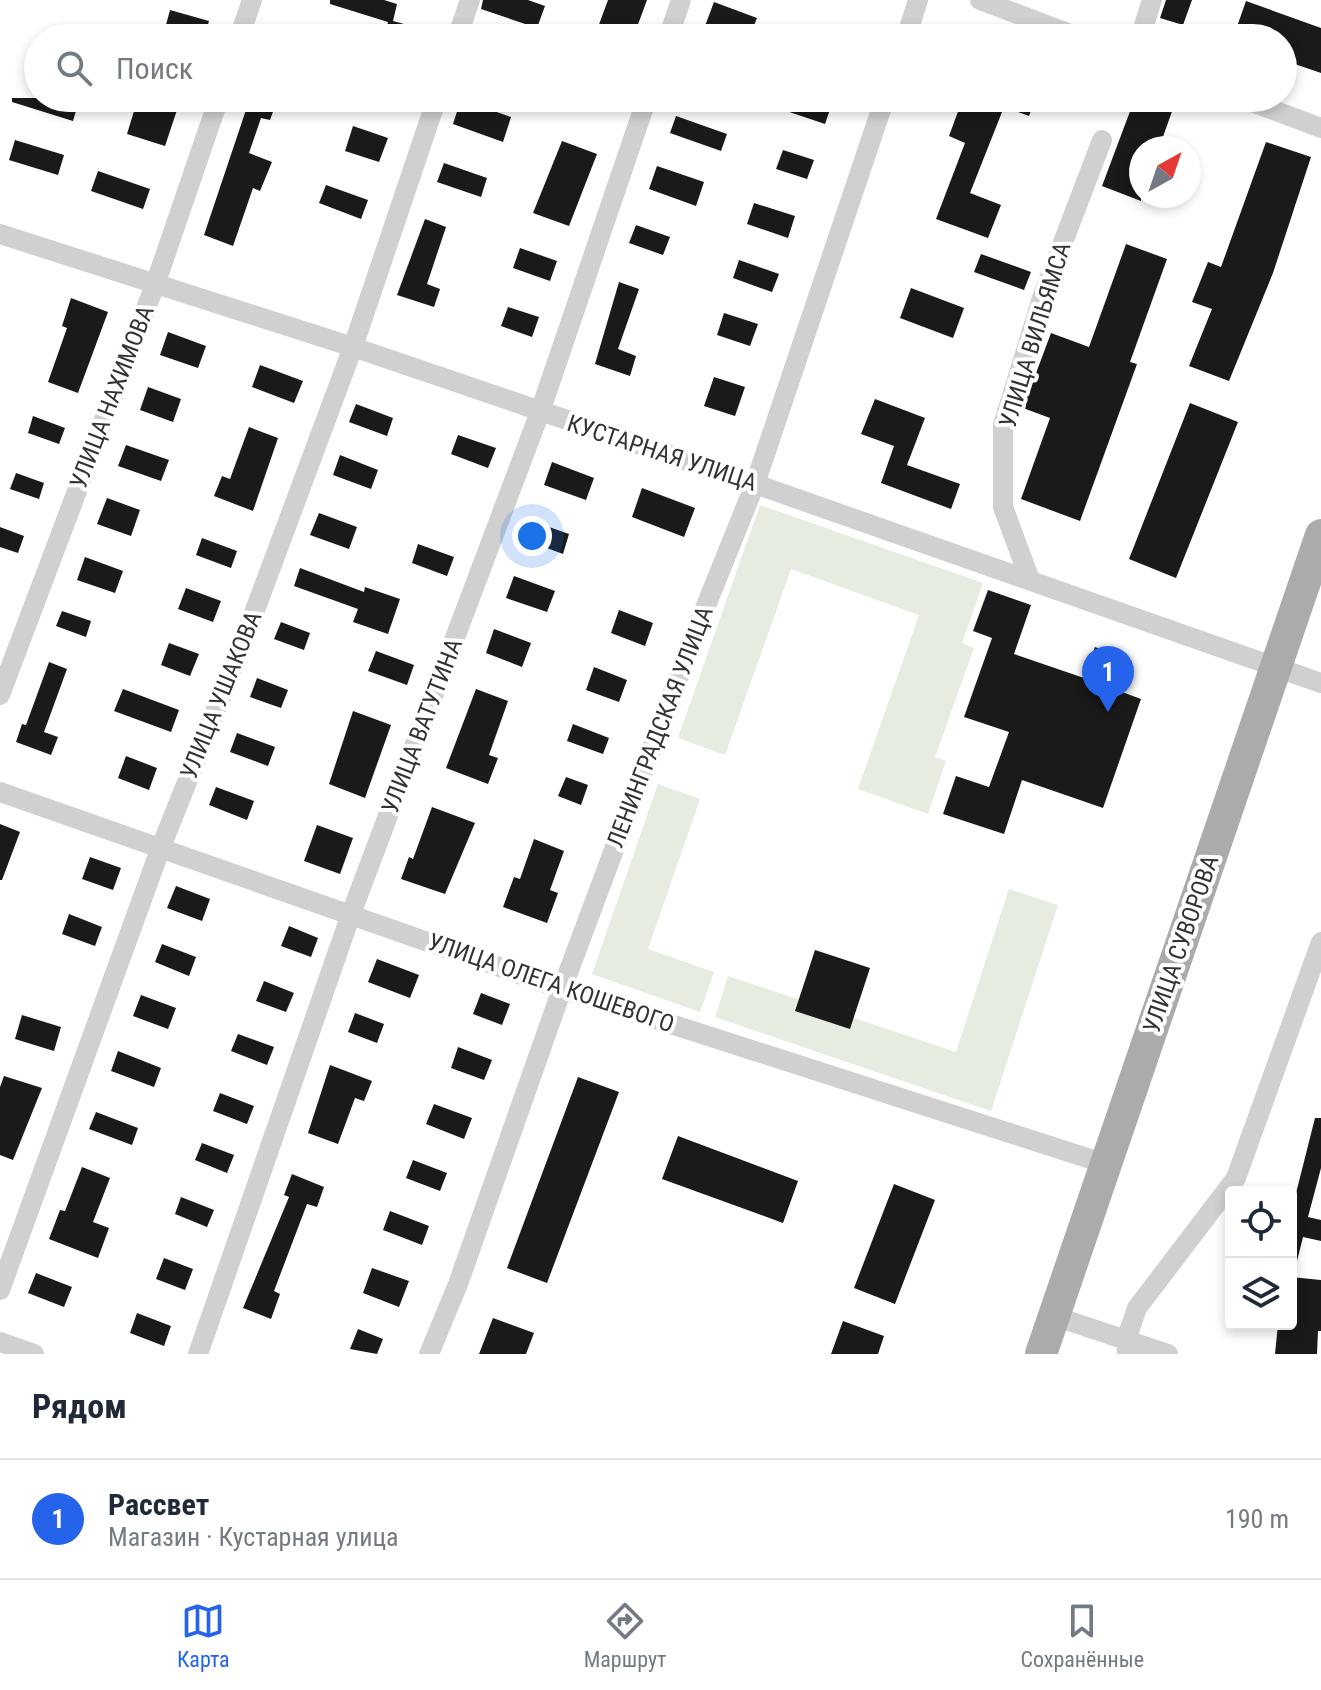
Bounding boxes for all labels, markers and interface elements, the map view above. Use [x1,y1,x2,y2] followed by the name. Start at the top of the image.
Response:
[24,24,1297,112] search box
[52,46,96,90] icon: search
[116,51,193,86] text: Поиск
[1129,136,1201,208] north arrow
[993,239,1077,431] street label: УЛИЦА ВИЛЬЯМСА
[64,301,160,492] street label: УЛИЦА НАХИМОВА
[564,409,761,497] street label: КУСТАРНАЯ УЛИЦА
[512,516,552,556] your location
[601,602,719,851] street label: ЛЕНИНГРАДСКАЯ УЛИЦА
[175,607,267,783] street label: УЛИЦА УШАКОВА
[376,635,468,817] street label: УЛИЦА ВАТУТИНА
[1082,646,1134,712] pin: 1
[1137,851,1225,1037] street label: УЛИЦА СУВОРОВА
[424,928,678,1038] street label: УЛИЦА ОЛЕГА КОШЕВОГО
[1225,1186,1297,1330] map controls
[1225,1186,1297,1258] button: locate
[1225,1258,1297,1330] button: layers
[32,1386,127,1426] text: Рядом
[108,1487,209,1522] text: Рассвет
[51,1504,65,1534] text: 1
[1225,1504,1289,1534] text: 190 m
[108,1522,399,1552] text: Магазин · Кустарная улица
[177,1599,230,1672] tab: Карта
[584,1599,666,1672] tab: Маршрут
[1020,1599,1144,1672] tab: Сохранённые

